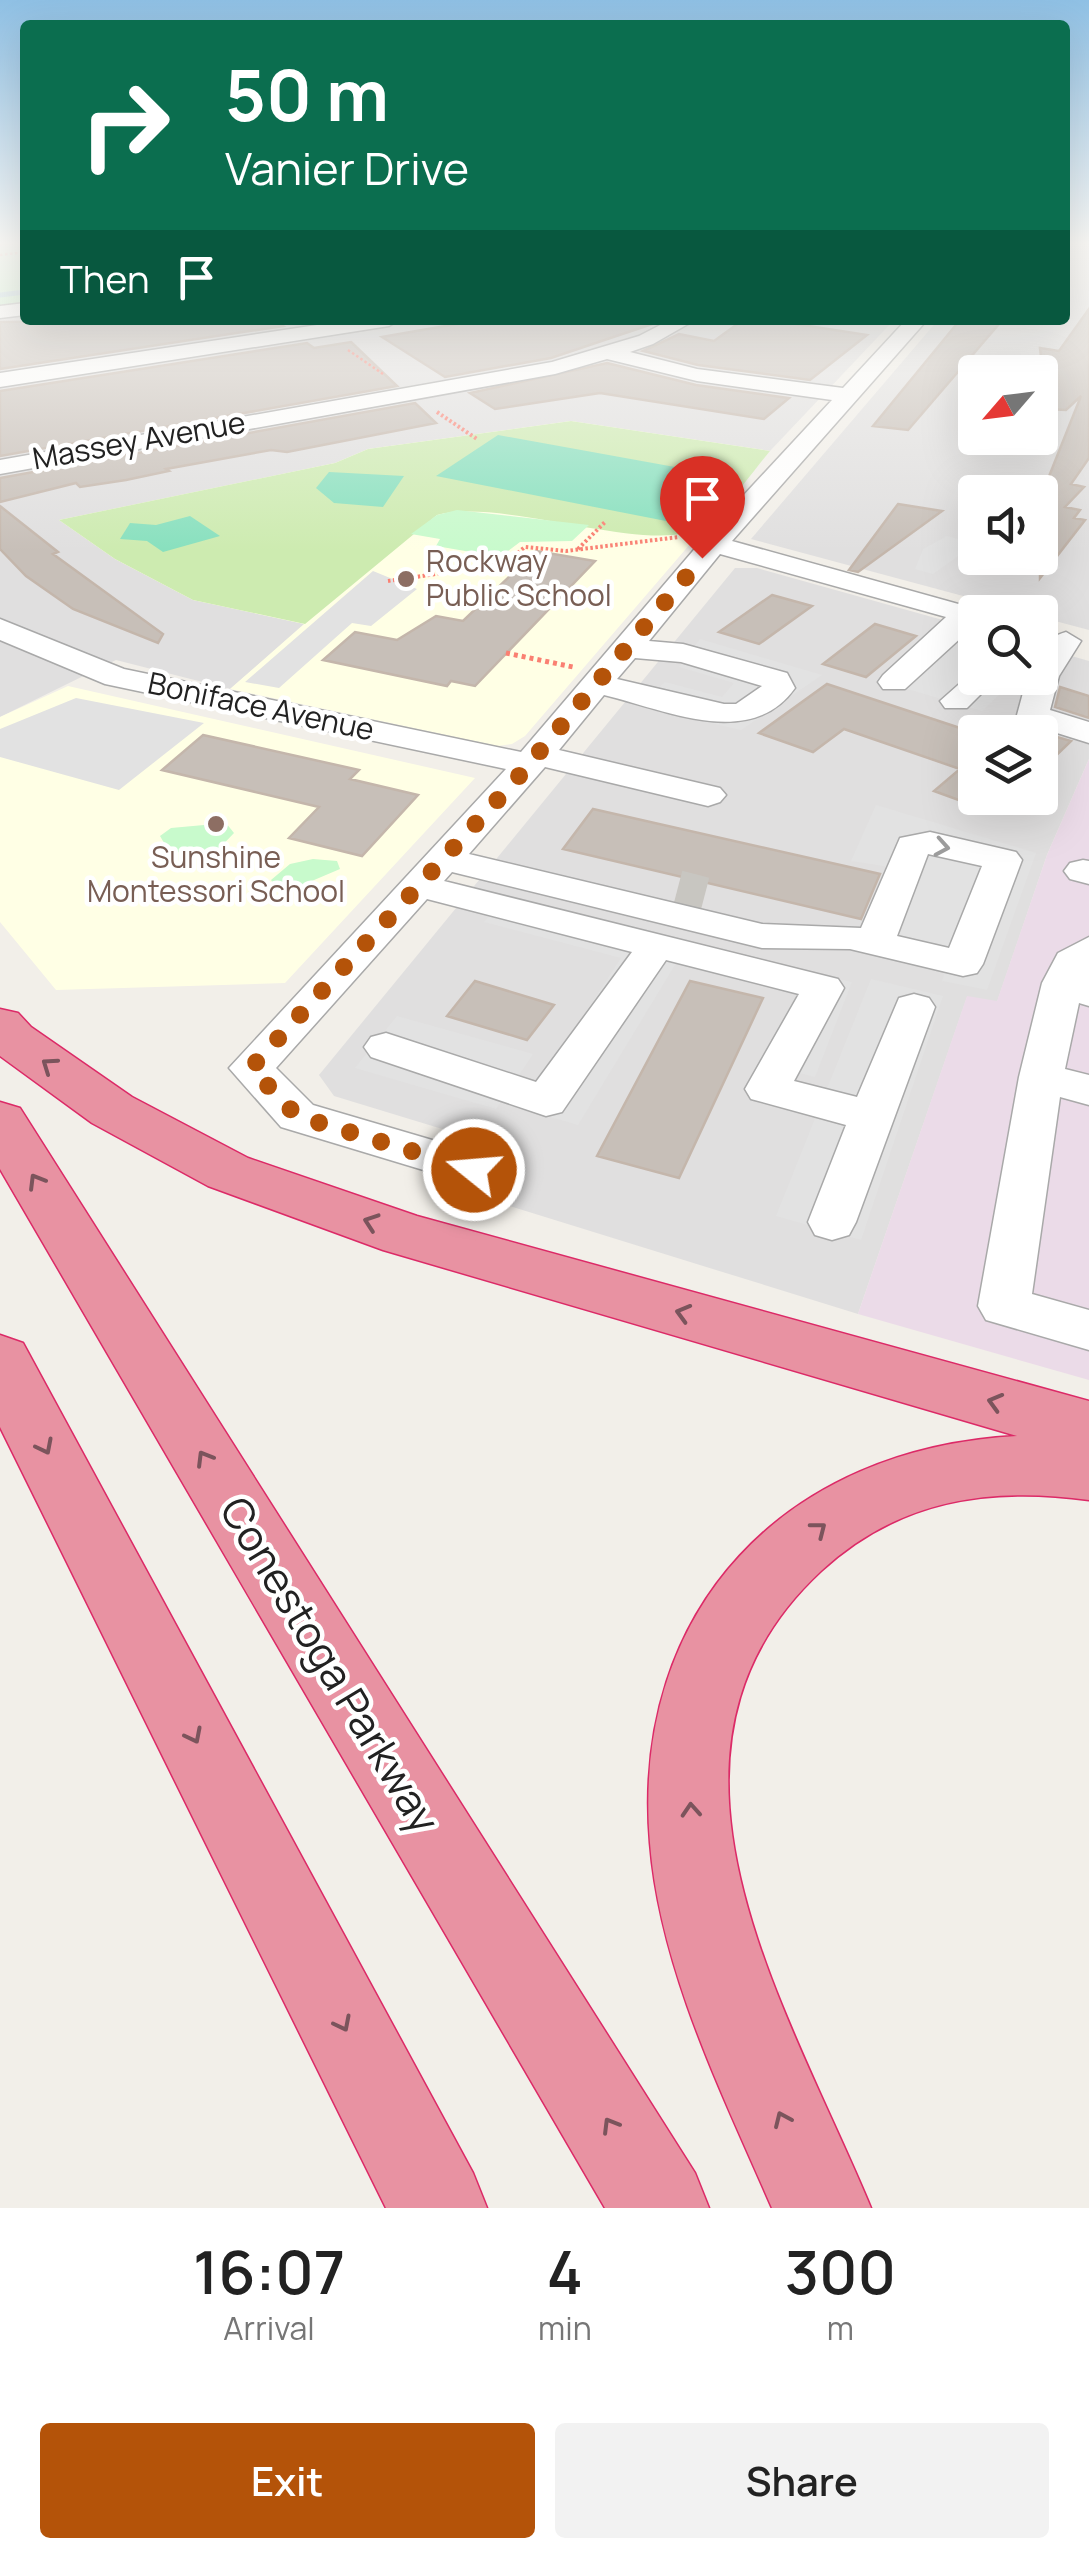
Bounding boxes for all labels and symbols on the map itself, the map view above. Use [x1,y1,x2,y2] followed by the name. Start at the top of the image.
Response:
[958,355,1058,455] north arrow
[29,401,248,478] street label: Massey Avenue
[660,456,745,559] pin
[426,540,612,615] place label: Rockway Public School
[395,568,417,590] marker: Rockway Public School
[144,662,378,750] street label: Boniface Avenue
[205,813,227,835] marker: Sunshine Montessori School
[87,836,345,911] place label: Sunshine Montessori School
[934,836,951,857] one-way arrow
[42,1059,60,1077] one-way arrow
[422,1118,526,1222] position arrow
[29,1174,48,1192] one-way arrow
[363,1213,380,1234] one-way arrow
[675,1304,692,1325] one-way arrow
[987,1393,1004,1414] one-way arrow
[33,1437,52,1455] one-way arrow
[197,1451,216,1469] one-way arrow
[207,1486,454,1843] street label: Conestoga Parkway
[808,1523,826,1540] one-way arrow
[182,1725,201,1743] one-way arrow
[681,1801,702,1817] one-way arrow
[331,2014,351,2032] one-way arrow
[774,2111,794,2129] one-way arrow
[603,2118,622,2136] one-way arrow

